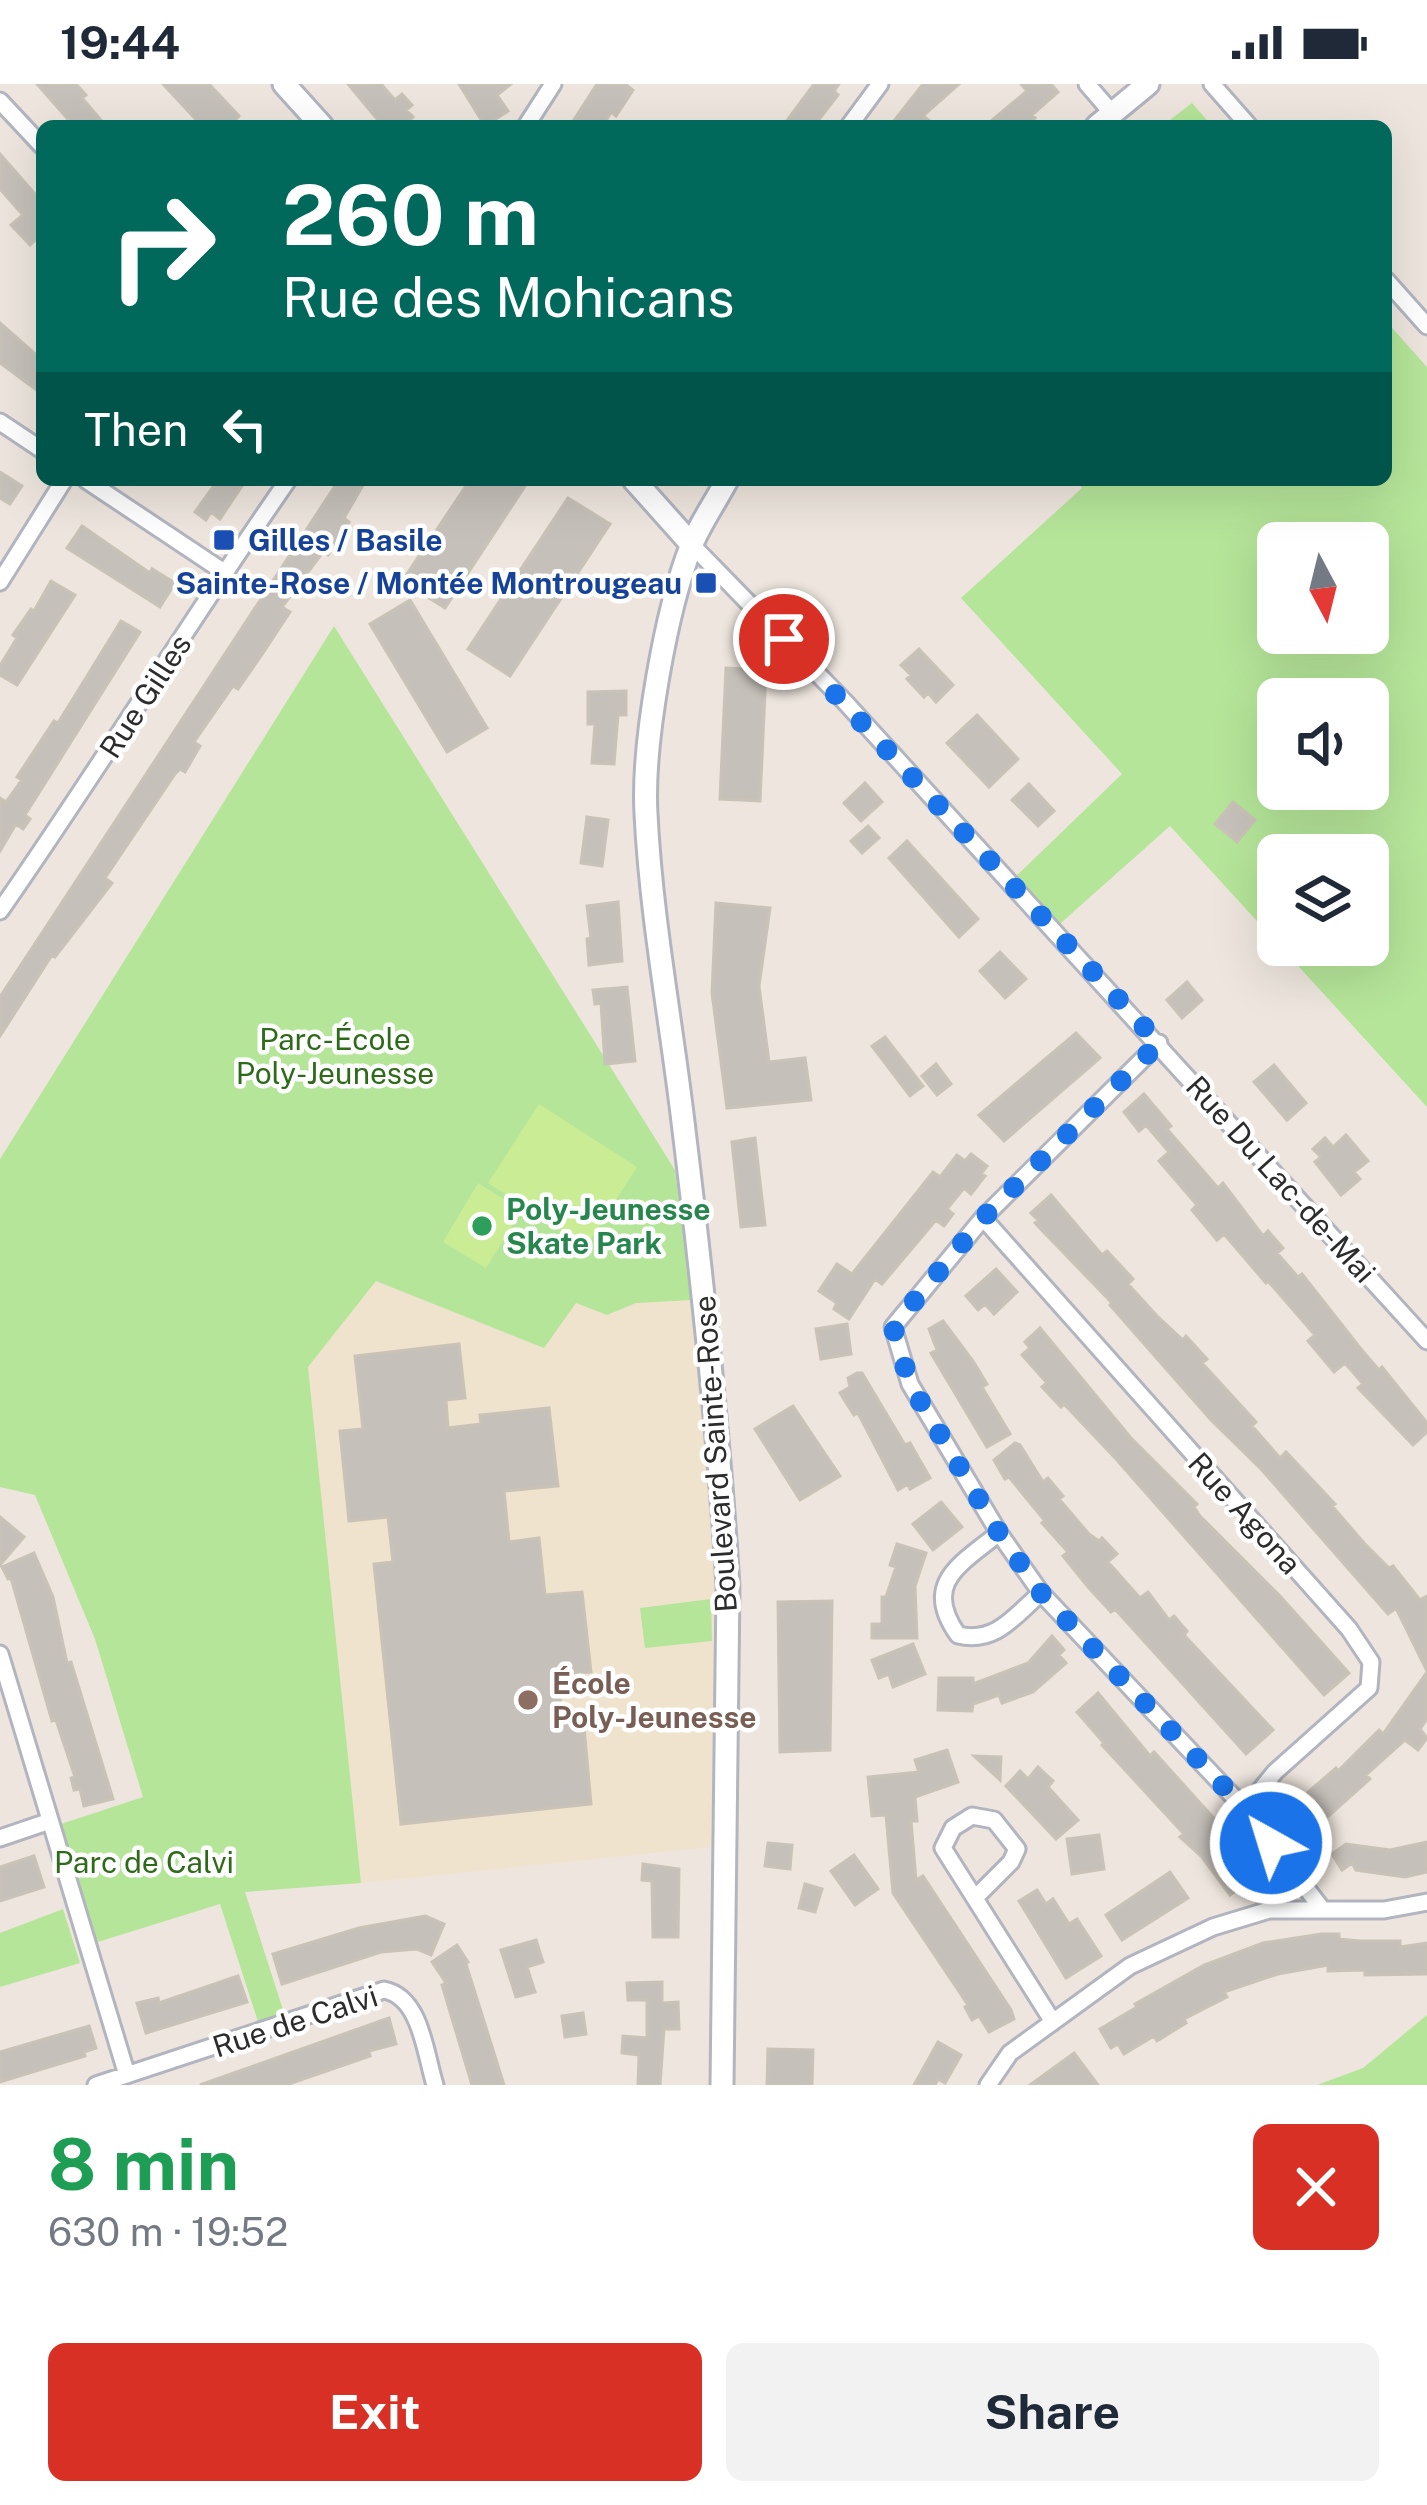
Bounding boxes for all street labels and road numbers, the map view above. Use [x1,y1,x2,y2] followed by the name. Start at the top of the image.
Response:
[92,627,198,765] street label: Rue Gilles
[1179,1068,1383,1290] street label: Rue Du Lac-de-Mai
[686,1294,744,1614] street label: Boulevard Sainte-Rose
[1181,1445,1309,1581] street label: Rue Agona
[208,1977,382,2065] street label: Rue de Calvi

